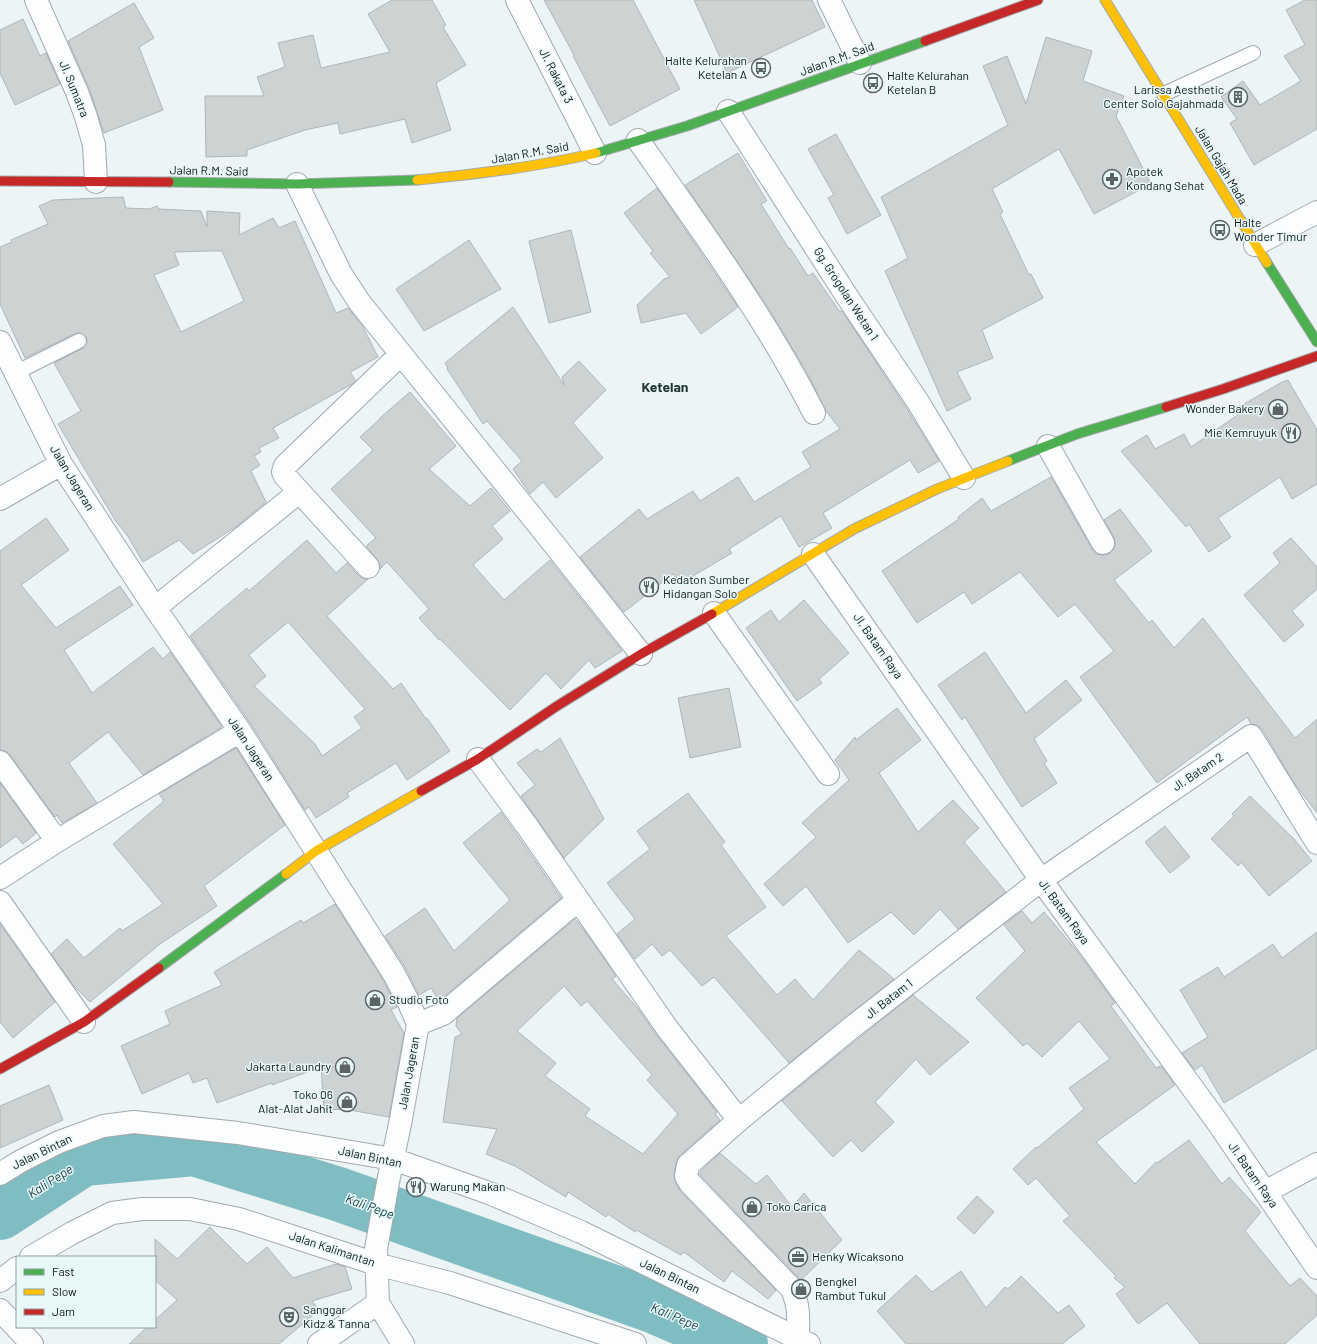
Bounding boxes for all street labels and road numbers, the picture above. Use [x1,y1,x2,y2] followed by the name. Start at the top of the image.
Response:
[797,38,876,78] street label: Jalan R.M. Said
[537,46,577,105] street label: Jl. Rakata 3
[57,58,93,119] street label: Jl. Sumatra
[1193,122,1251,206] street label: Jalan Gajah Mada
[490,138,570,166] street label: Jalan R.M. Said
[170,162,248,178] street label: Jalan R.M. Said
[812,244,882,343] street label: Gg. Grogolan Wetan 1
[48,442,98,513] street label: Jalan Jageran
[851,610,907,681] street label: Jl. Batam Raya
[226,714,278,783] street label: Jalan Jageran
[1169,749,1225,793] street label: Jl. Batam 2
[1037,876,1093,947] street label: Jl. Batam Raya
[862,975,915,1021] street label: Jl. Batam 1
[395,1035,421,1110] street label: Jalan Jageran
[9,1131,74,1172] street label: Jalan Bintan
[1226,1139,1282,1210] street label: Jl. Batam Raya
[337,1142,403,1170] street label: Jalan Bintan
[288,1228,377,1269] street label: Jalan Kalimantan
[638,1255,703,1296] street label: Jalan Bintan

